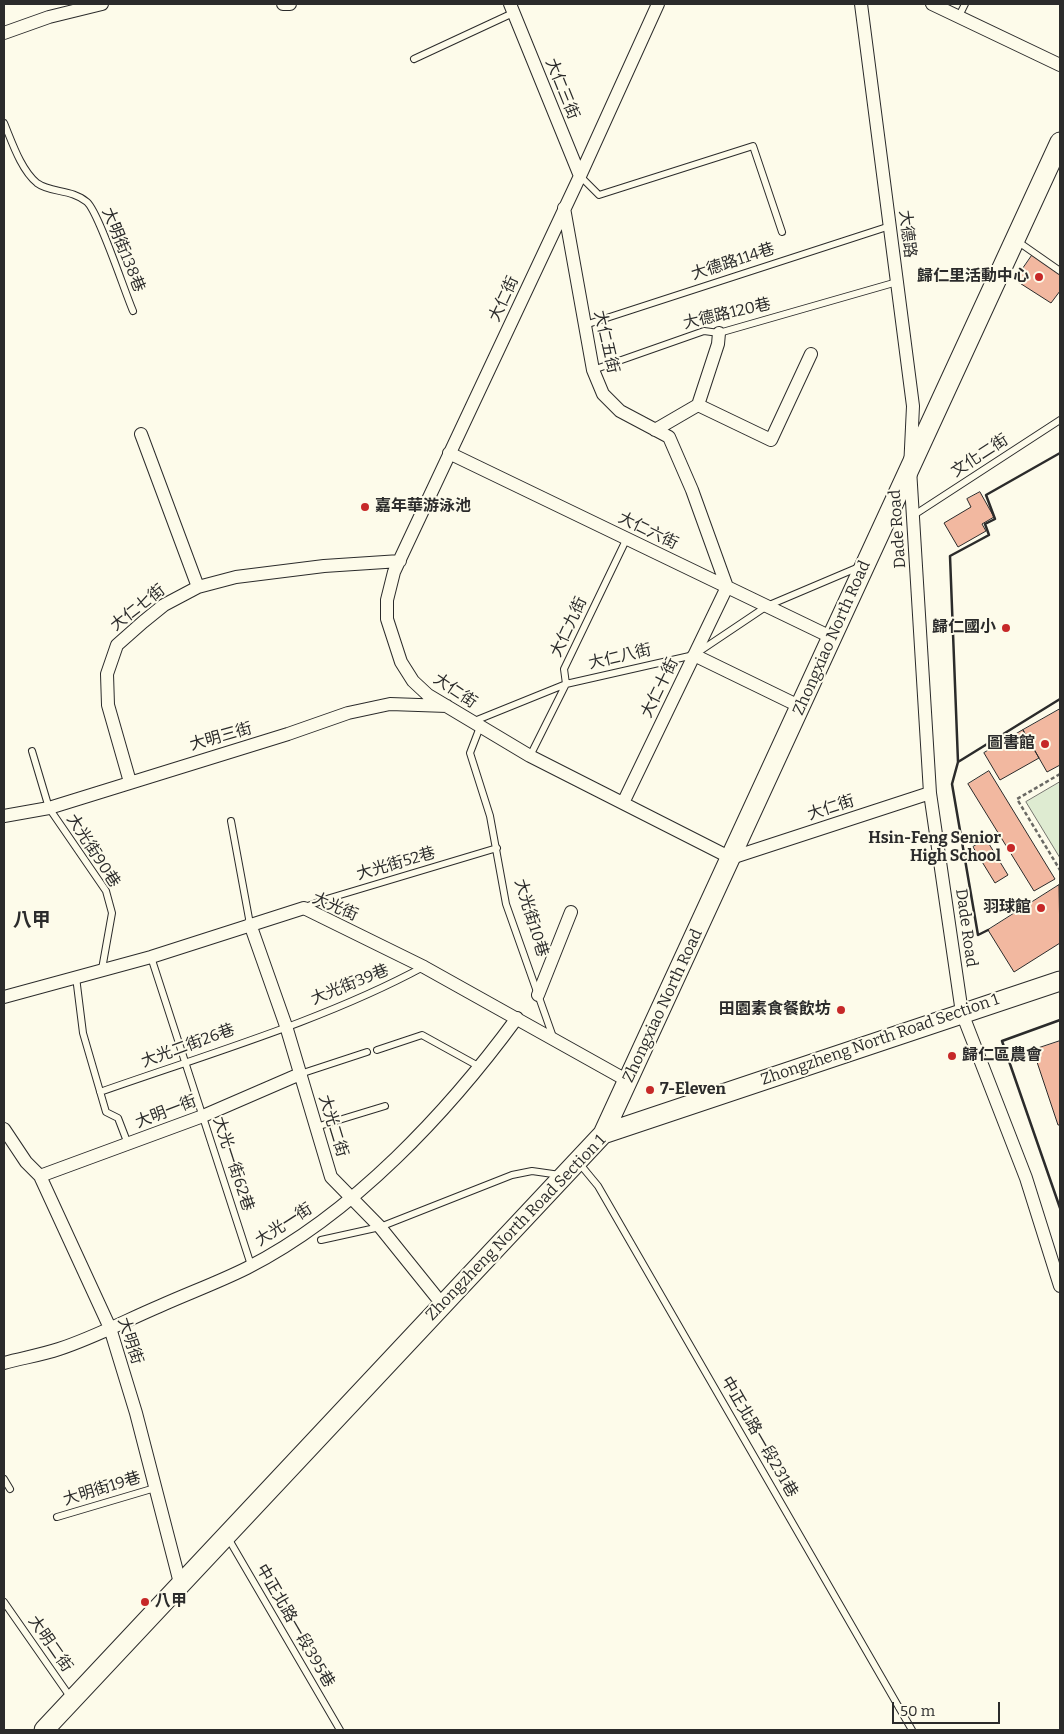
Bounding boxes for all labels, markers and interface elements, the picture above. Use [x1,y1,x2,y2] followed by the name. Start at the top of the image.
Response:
[541,56,583,122] street label: 大仁三街
[97,205,149,295] street label: 大明街138巷
[895,209,919,259] street label: 大德路
[689,240,777,284] street label: 大德路114巷
[917,267,1029,287] place label: 歸仁里活動中心
[1033,271,1045,283] marker: 歸仁里活動中心
[485,273,523,325] street label: 大仁街
[681,295,773,333] street label: 大德路120巷
[589,309,623,375] street label: 大仁五街
[948,431,1012,481] street label: 文化二街
[886,489,910,569] street label: Dade Road
[375,497,471,517] place label: 嘉年華游泳池
[359,501,371,513] marker: 嘉年華游泳池
[615,508,681,554] street label: 大仁六街
[789,558,875,718] street label: Zhongxiao North Road
[107,581,169,635] street label: 大仁七街
[547,594,591,660] street label: 大仁九街
[932,618,996,638] place label: 歸仁國小
[1000,622,1012,634] marker: 歸仁國小
[587,640,653,674] street label: 大仁八街
[637,655,683,721] street label: 大仁十街
[430,670,480,712] street label: 大仁街
[188,719,254,755] street label: 大明三街
[987,734,1035,754] place label: 圖書館
[1039,738,1051,750] marker: 圖書館
[805,791,857,825] street label: 大仁街
[62,811,124,891] street label: 大光街90巷
[868,829,1001,867] place label: Hsin-Feng Senior High School
[1005,842,1017,854] marker: Hsin-Feng Senior High School
[354,844,438,884] street label: 大光街52巷
[510,877,552,959] street label: 大光街10巷
[951,888,981,968] street label: Dade Road
[309,889,361,925] street label: 大光街
[983,898,1031,918] place label: 羽球館
[1035,902,1047,914] marker: 羽球館
[13,910,51,932] district label: 八甲
[619,926,707,1086] street label: Zhongxiao North Road
[308,961,392,1009] street label: 大光街39巷
[758,990,1002,1090] street label: Zhongzheng North Road Section 1
[719,1000,831,1020] place label: 田園素食餐飲坊
[835,1004,847,1016] marker: 田園素食餐飲坊
[139,1020,237,1072] street label: 大光二街26巷
[962,1046,1042,1066] place label: 歸仁區農會
[946,1050,958,1062] marker: 歸仁區農會
[660,1080,726,1100] place label: 7-Eleven
[644,1084,656,1096] marker: 7-Eleven
[133,1092,199,1132] street label: 大明一街
[314,1093,352,1159] street label: 大光二街
[209,1114,257,1214] street label: 大光一街62巷
[422,1131,610,1325] street label: Zhongzheng North Road Section 1
[252,1200,316,1250] street label: 大光一街
[113,1315,147,1367] street label: 大明街
[717,1373,801,1501] street label: 中正北路一段231巷
[61,1468,143,1510] street label: 大明街19巷
[252,1561,338,1691] street label: 中正北路一段395巷
[155,1592,187,1612] place label: 八甲
[139,1596,151,1608] marker: 八甲
[24,1612,76,1676] street label: 大明二街
[894,1692,1002,1724] scale bar
[900,1702,935,1720] text: 50 m

